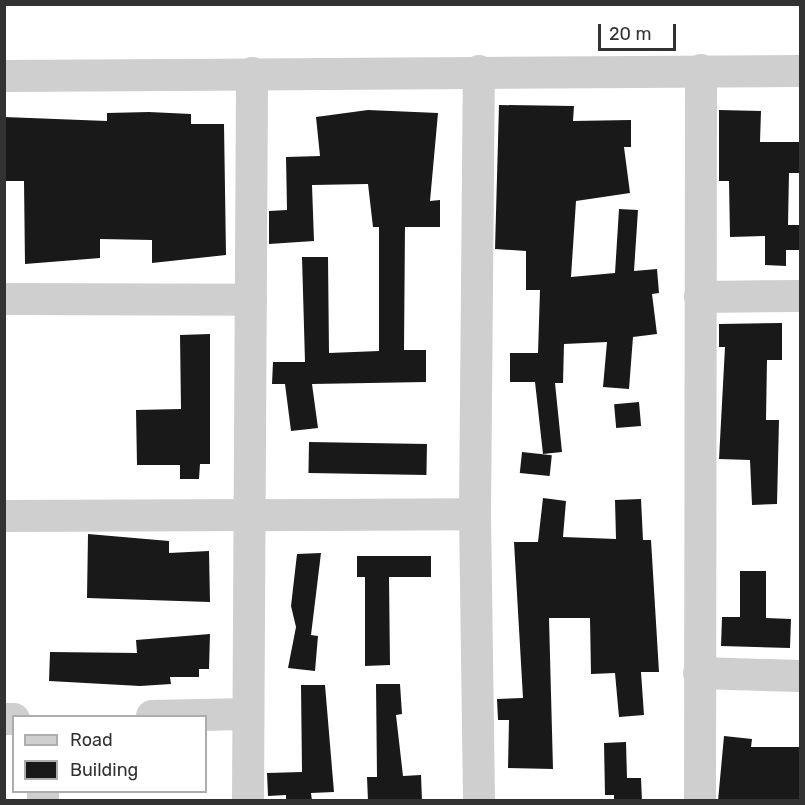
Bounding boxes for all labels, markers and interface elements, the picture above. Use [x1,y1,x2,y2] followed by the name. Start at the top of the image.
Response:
[601,12,679,50] scale bar
[609,23,651,45] text: 20 m
[12,715,207,793] legend
[70,729,113,751] text: Road
[70,759,138,781] text: Building

